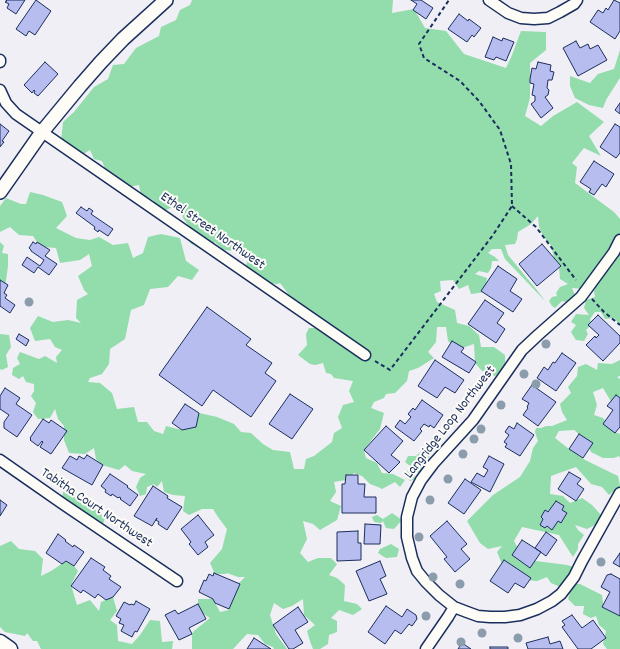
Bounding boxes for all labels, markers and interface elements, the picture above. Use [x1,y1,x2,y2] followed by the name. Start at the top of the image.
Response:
[156,190,268,274] street label: Ethel Street Northwest
[402,363,500,483] street label: Langridge Loop Northwest
[37,465,155,553] street label: Tabitha Court Northwest

